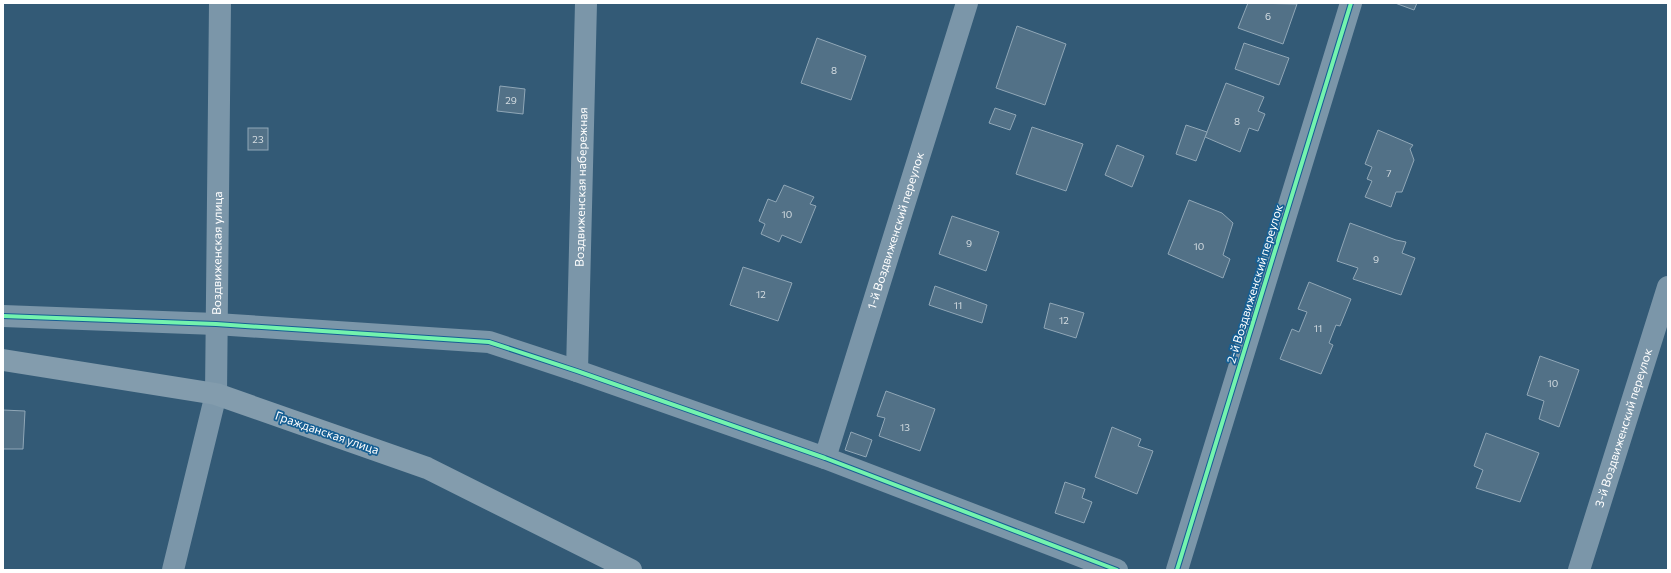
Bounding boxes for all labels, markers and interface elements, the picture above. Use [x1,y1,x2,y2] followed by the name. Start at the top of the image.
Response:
[1265,10,1271,22] house number: 6
[831,64,837,76] house number: 8
[505,94,517,106] house number: 29
[572,107,589,267] street label: Воздвиженская набережная
[1234,115,1240,127] house number: 8
[252,133,264,145] house number: 23
[864,150,926,311] street label: 1-й Воздвиженский переулок
[1386,167,1392,179] house number: 7
[209,191,224,315] street label: Воздвиженская улица
[1223,202,1285,365] street label: 2-й Воздвиженский переулок
[782,208,792,220] house number: 10
[966,237,972,249] house number: 9
[1194,240,1204,252] house number: 10
[1373,253,1379,265] house number: 9
[756,288,766,300] house number: 12
[954,299,962,311] house number: 11
[1059,314,1069,326] house number: 12
[1314,322,1322,334] house number: 11
[1591,346,1654,509] street label: 3-й Воздвиженский переулок
[1548,377,1558,389] house number: 10
[274,408,381,456] street label: Гражданская улица
[900,421,910,433] house number: 13

